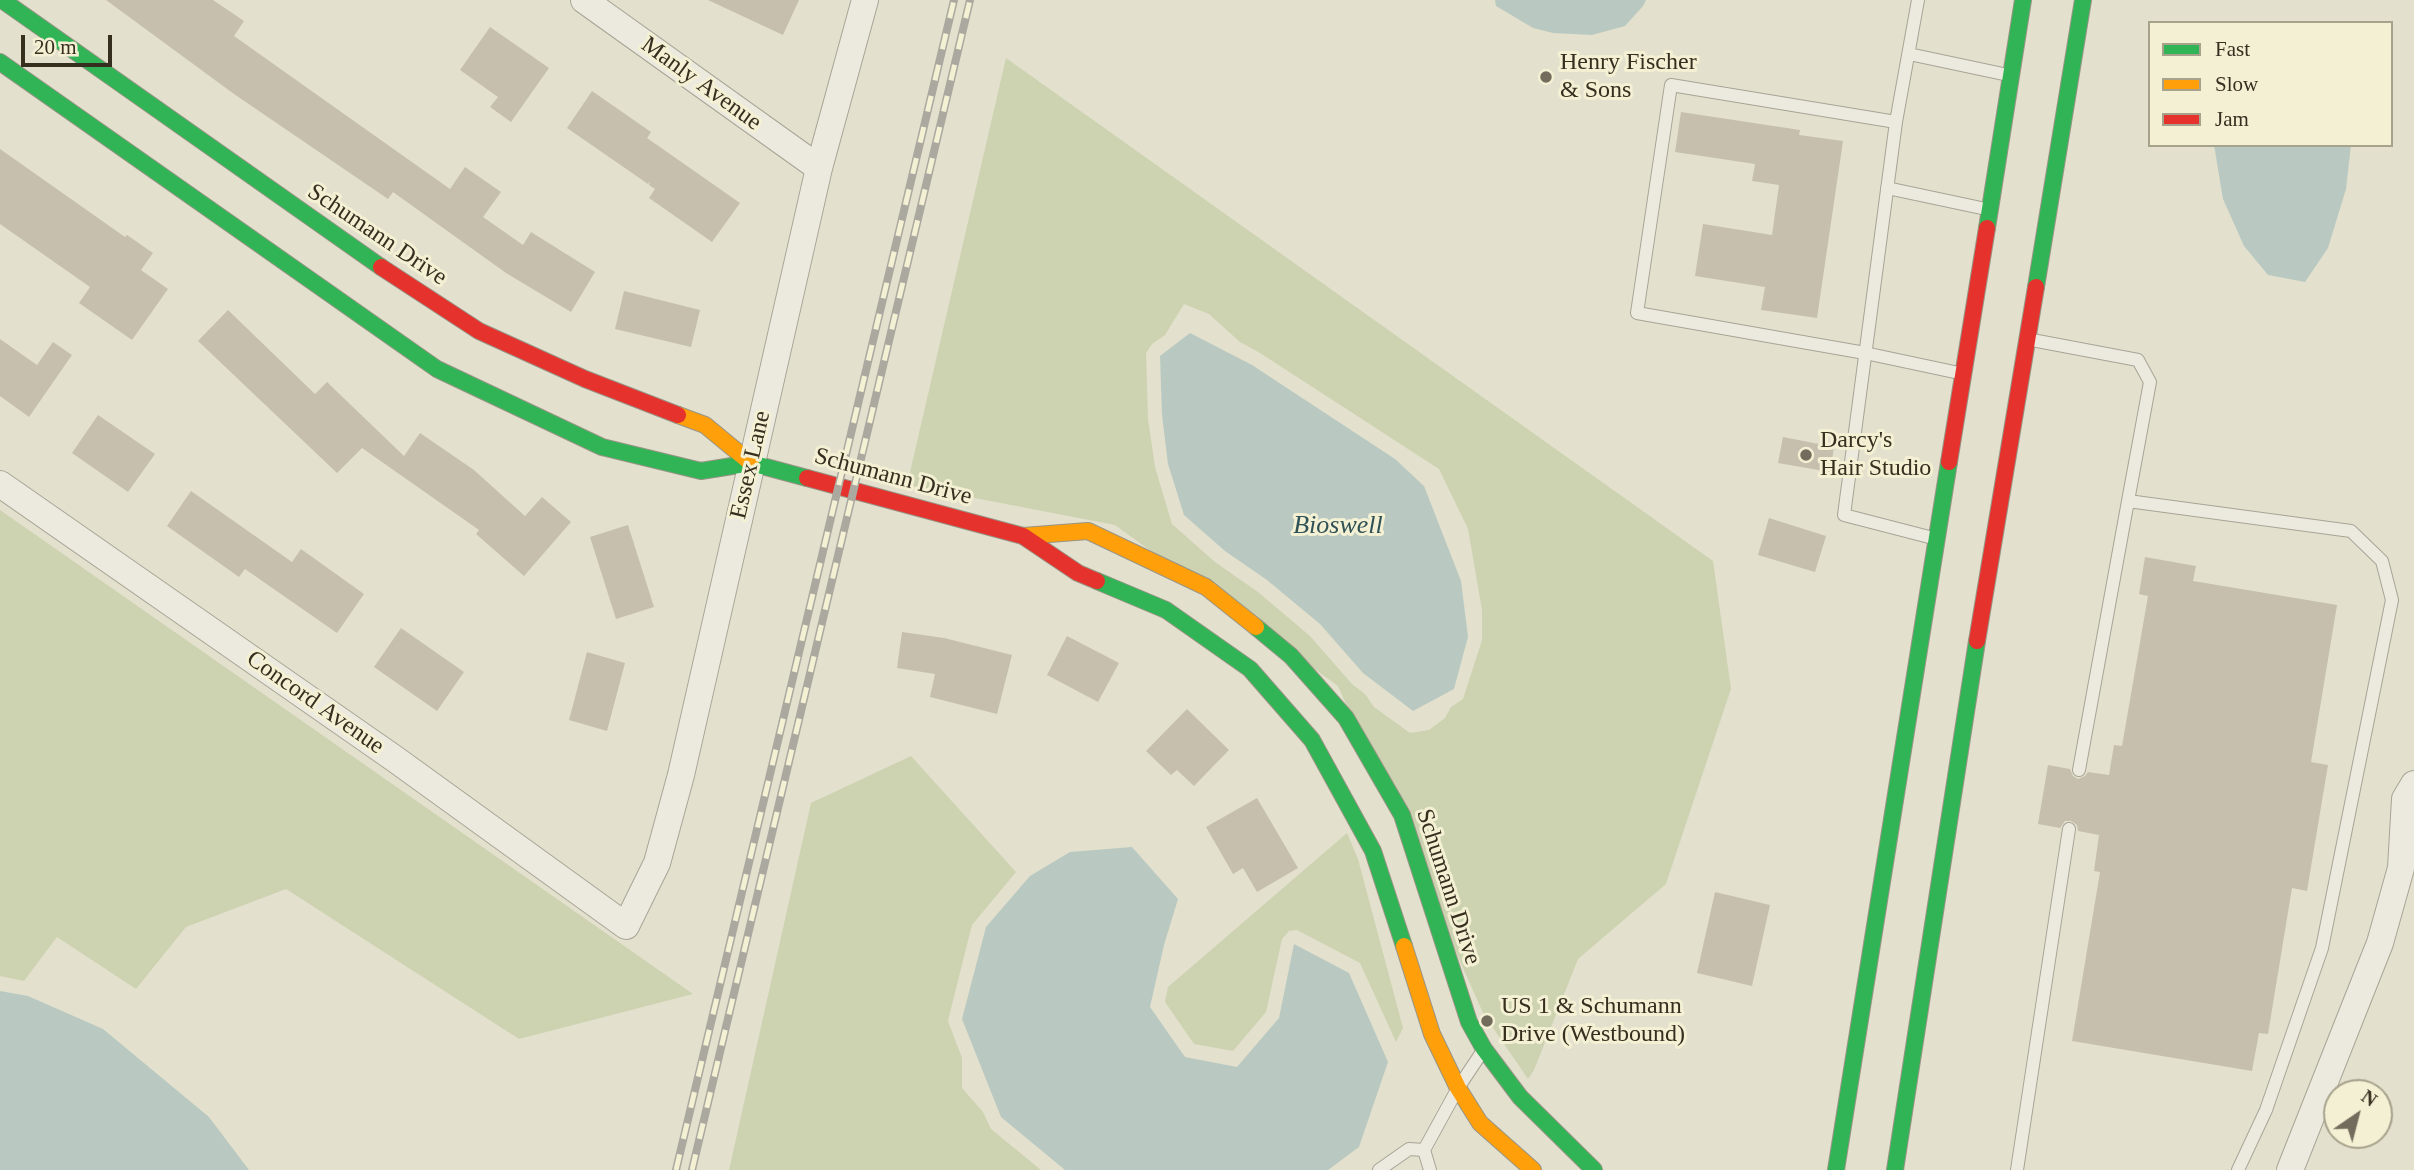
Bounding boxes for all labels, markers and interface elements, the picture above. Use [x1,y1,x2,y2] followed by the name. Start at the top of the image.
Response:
[24,21,116,65] scale bar
[2148,21,2393,147] legend
[635,31,767,137] street label: Manly Avenue
[34,35,77,59] text: 20 m
[2215,37,2250,61] text: Fast
[1560,49,1697,105] place label: Henry Fischer & Sons
[1538,69,1554,85] marker: Henry Fischer & Sons
[2215,72,2258,96] text: Slow
[2215,107,2249,131] text: Jam
[302,178,452,292] street label: Schumann Drive
[725,408,777,522] street label: Essex Lane
[1820,427,1931,483] place label: Darcy's Hair Studio
[811,442,975,512] street label: Schumann Drive
[1798,447,1814,463] marker: Darcy's Hair Studio
[1293,510,1383,542] water label: Bioswell
[241,645,389,761] street label: Concord Avenue
[1409,806,1487,968] street label: Schumann Drive
[1501,993,1685,1049] place label: US 1 & Schumann Drive (Westbound)
[1479,1013,1495,1029] marker: US 1 & Schumann Drive (Westbound)
[2323,1079,2393,1149] north arrow
[2358,1085,2381,1111] text: N

